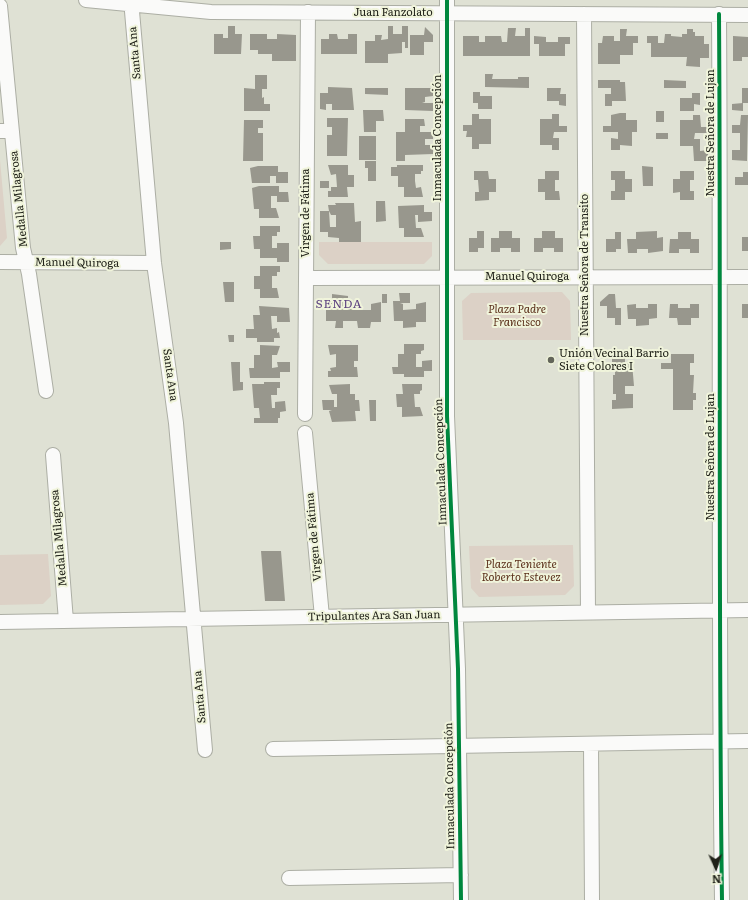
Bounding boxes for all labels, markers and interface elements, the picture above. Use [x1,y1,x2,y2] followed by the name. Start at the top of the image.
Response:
[353,6,433,20] street label: Juan Fanzolato
[126,26,144,80] street label: Santa Ana
[704,69,718,197] street label: Nuestra Señora de Lujan
[431,75,445,201] street label: Inmaculada Concepción
[7,150,31,248] street label: Medalla Milagrosa
[299,169,313,257] street label: Virgen de Fátima
[578,194,592,336] street label: Nuestra Señora de Transito
[35,256,119,270] street label: Manuel Quiroga
[485,270,569,284] street label: Manuel Quiroga
[315,297,363,311] district label: SENDA
[488,303,546,329] park label: Plaza Padre Francisco
[559,347,669,373] place label: Unión Vecinal Barrio Siete Colores I
[160,348,180,402] street label: Santa Ana
[546,355,556,365] marker: Unión Vecinal Barrio Siete Colores I
[704,393,718,521] street label: Nuestra Señora de Lujan
[432,398,450,526] street label: Inmaculada Concepción
[48,489,70,587] street label: Medalla Milagrosa
[304,492,324,582] street label: Virgen de Fátima
[481,558,561,584] park label: Plaza Teniente Roberto Estevez
[307,608,441,624] street label: Tripulantes Ara San Juan
[191,670,209,724] street label: Santa Ana
[442,722,458,850] street label: Inmaculada Concepción
[696,848,736,888] north arrow
[712,872,722,888] text: N

